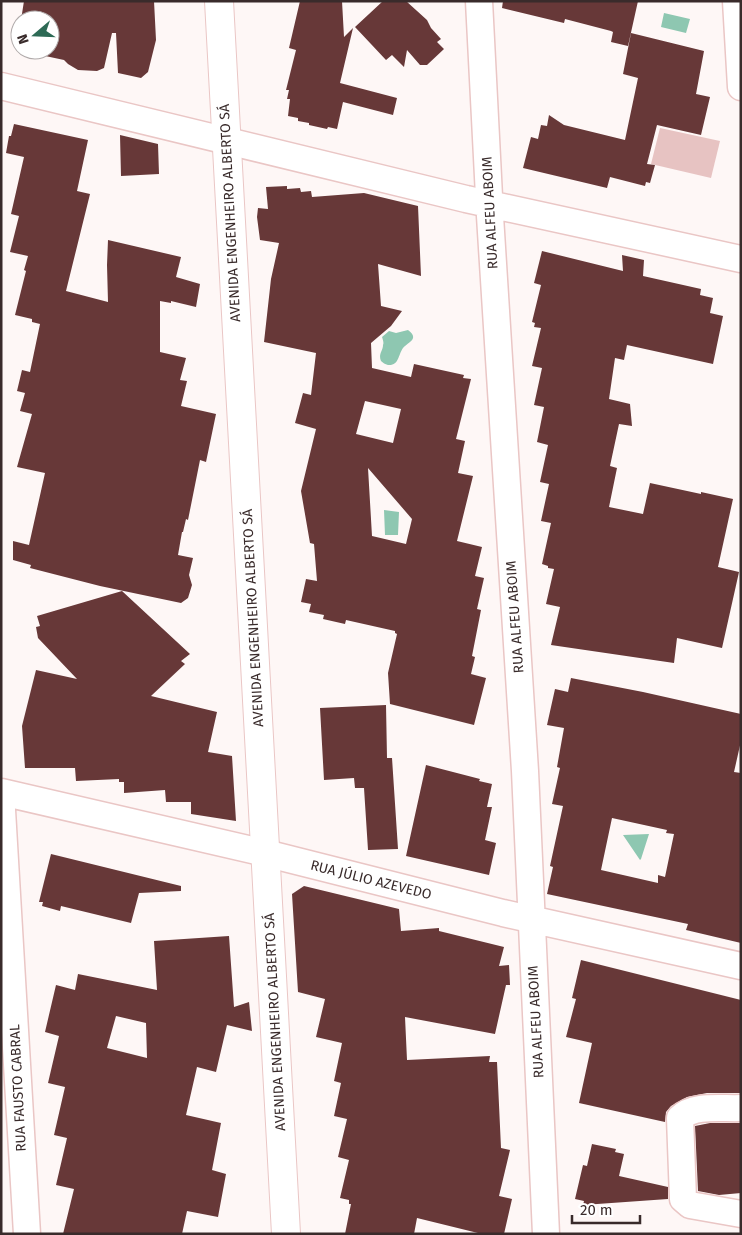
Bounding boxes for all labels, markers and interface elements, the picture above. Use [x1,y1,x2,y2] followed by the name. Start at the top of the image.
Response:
[10,10,60,60] north arrow
[14,32,33,46] text: N
[215,104,244,322] street label: AVENIDA ENGENHEIRO ALBERTO SÁ
[479,156,501,270] street label: RUA ALFEU ABOIM
[238,509,267,727] street label: AVENIDA ENGENHEIRO ALBERTO SÁ
[503,560,527,674] street label: RUA ALFEU ABOIM
[309,856,433,903] street label: RUA JÚLIO AZEVEDO
[260,913,289,1131] street label: AVENIDA ENGENHEIRO ALBERTO SÁ
[525,965,547,1079] street label: RUA ALFEU ABOIM
[6,1024,30,1152] street label: RUA FAUSTO CABRAL
[572,1192,640,1224] scale bar
[580,1201,613,1219] text: 20 m

